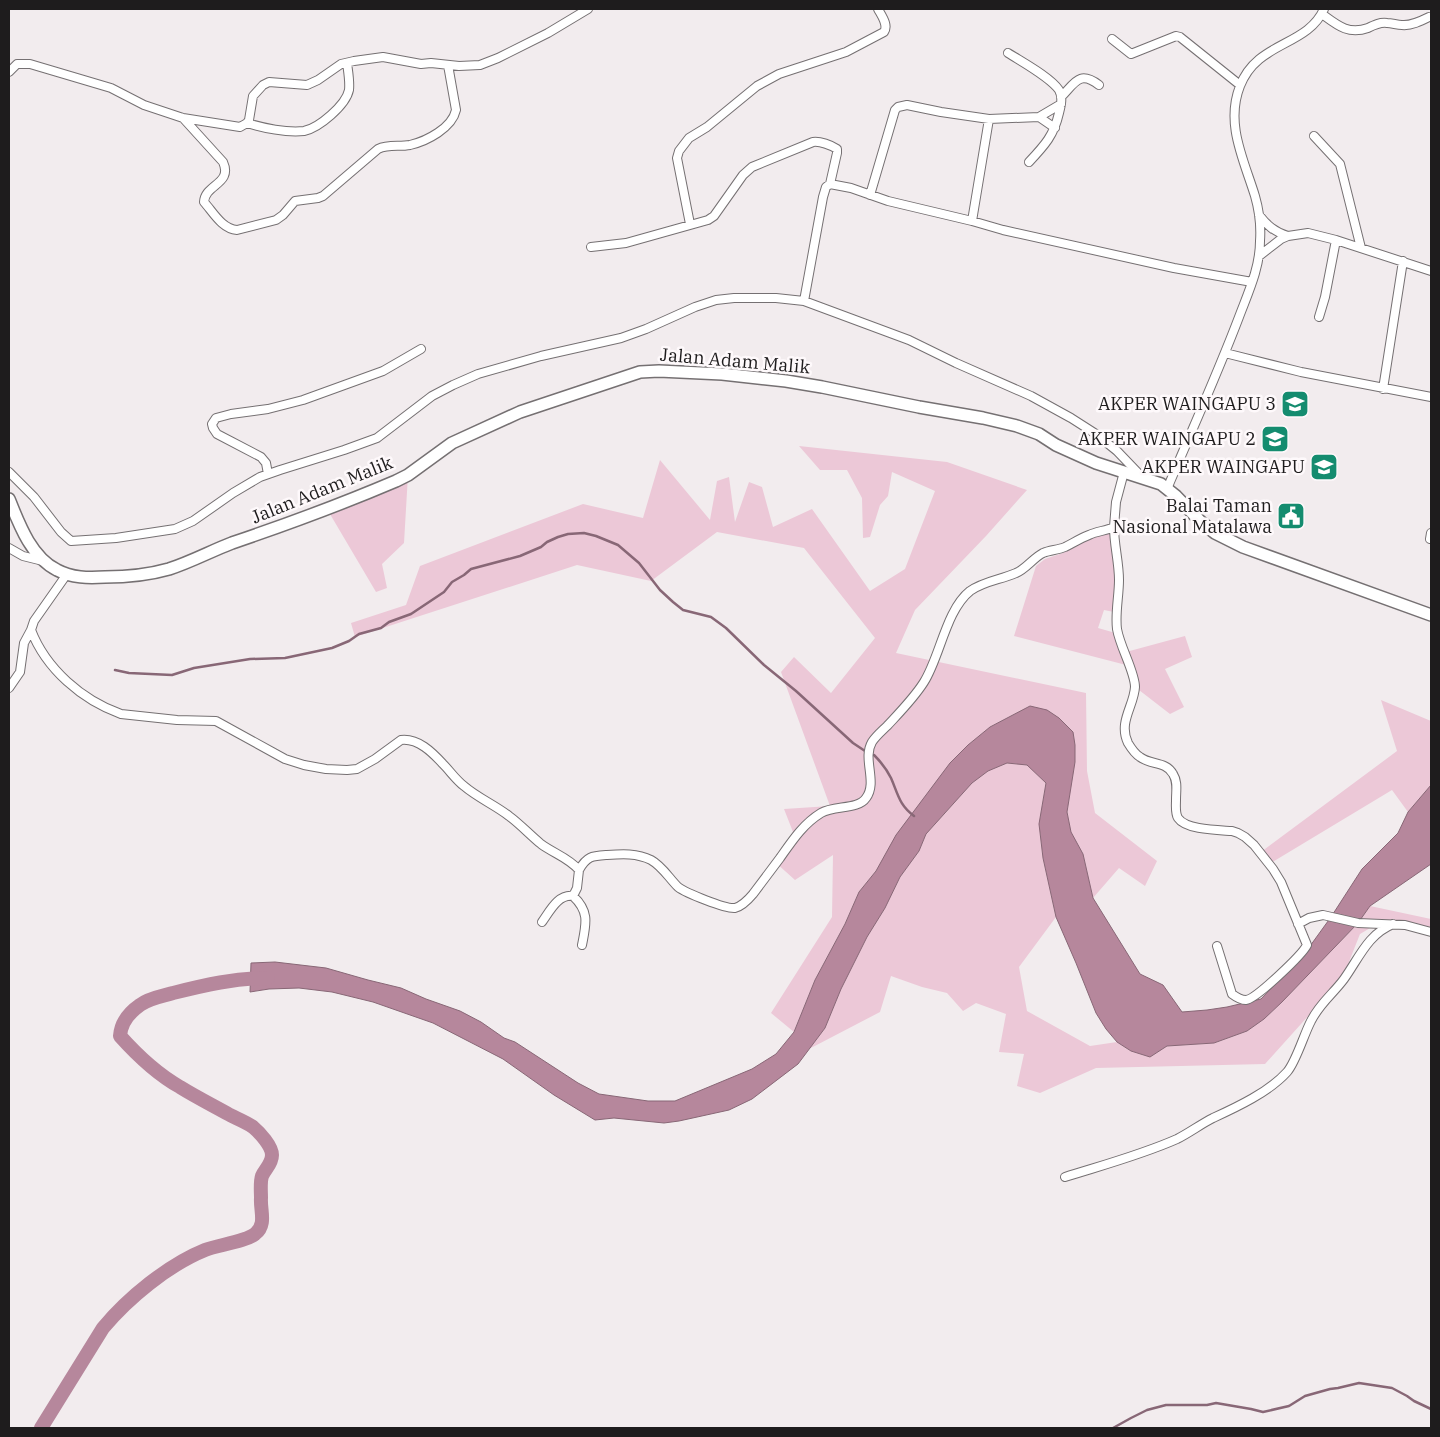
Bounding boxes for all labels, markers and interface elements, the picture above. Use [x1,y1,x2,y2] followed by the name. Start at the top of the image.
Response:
[659,342,811,379] street label: Jalan Adam Malik
[1280,389,1310,419] school or university icon: AKPER WAINGAPU 3
[1098,392,1276,415] place label: AKPER WAINGAPU 3
[1260,424,1290,454] school or university icon: AKPER WAINGAPU 2
[1078,427,1256,450] place label: AKPER WAINGAPU 2
[248,451,396,528] street label: Jalan Adam Malik
[1309,452,1339,482] school or university icon: AKPER WAINGAPU
[1142,455,1305,478] place label: AKPER WAINGAPU
[1112,494,1272,538] place label: Balai Taman Nasional Matalawa
[1276,501,1306,531] public building icon: Balai Taman Nasional Matalawa

